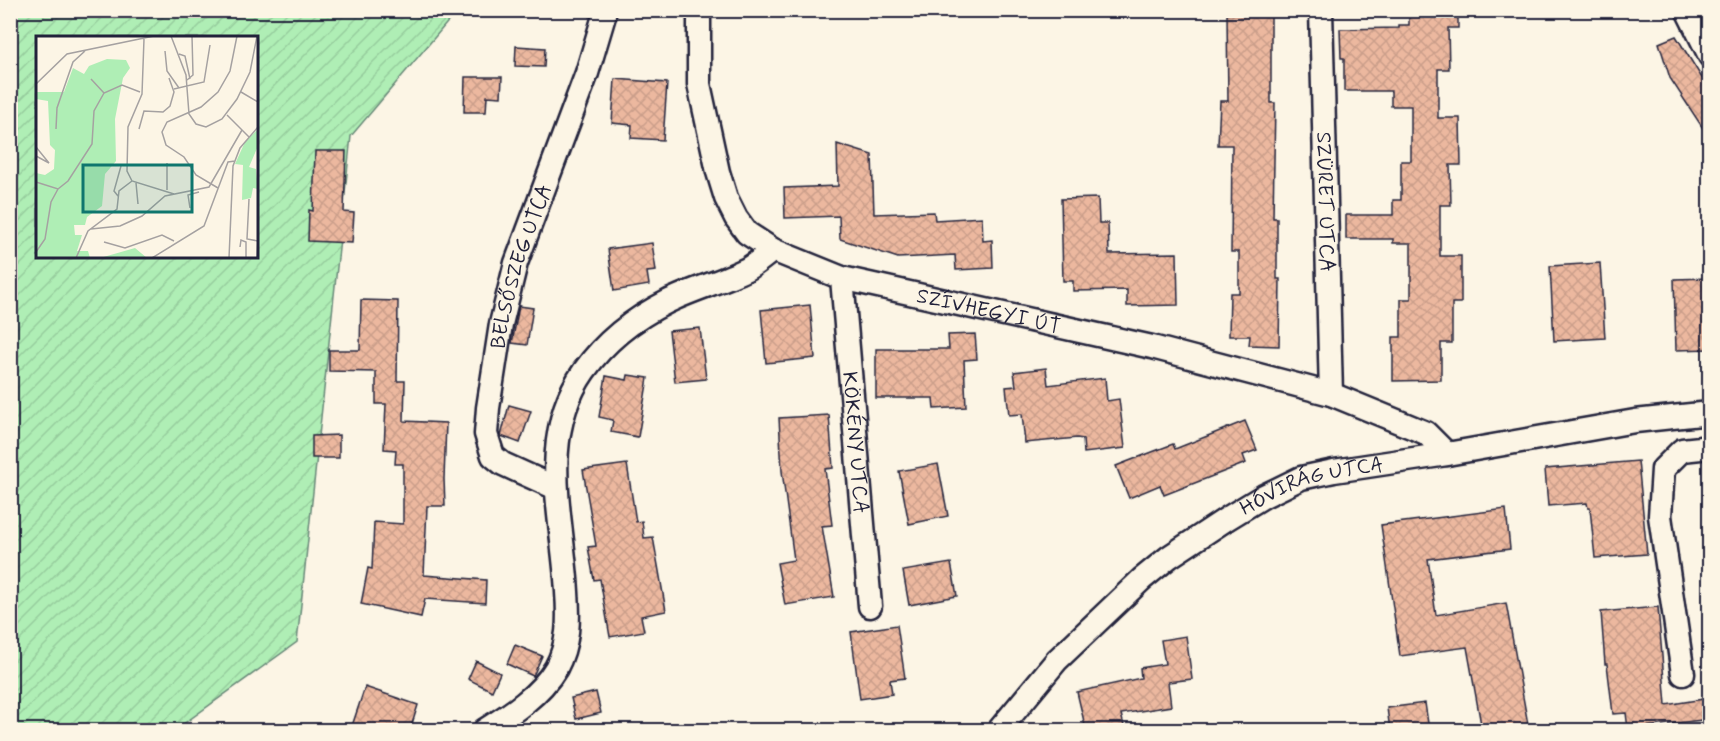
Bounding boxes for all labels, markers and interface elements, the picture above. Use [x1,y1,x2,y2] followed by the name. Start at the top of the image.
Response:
[36,36,258,258] inset map
[1309,131,1341,273] street label: SZÜRET UTCA
[484,180,559,351] street label: BELSŐSZEG UTCA
[914,282,1063,341] street label: SZÍVHEGYI ÚT
[835,370,875,515] street label: KÖKÉNY UTCA
[1235,451,1385,523] street label: HÓVIRÁG UTCA

